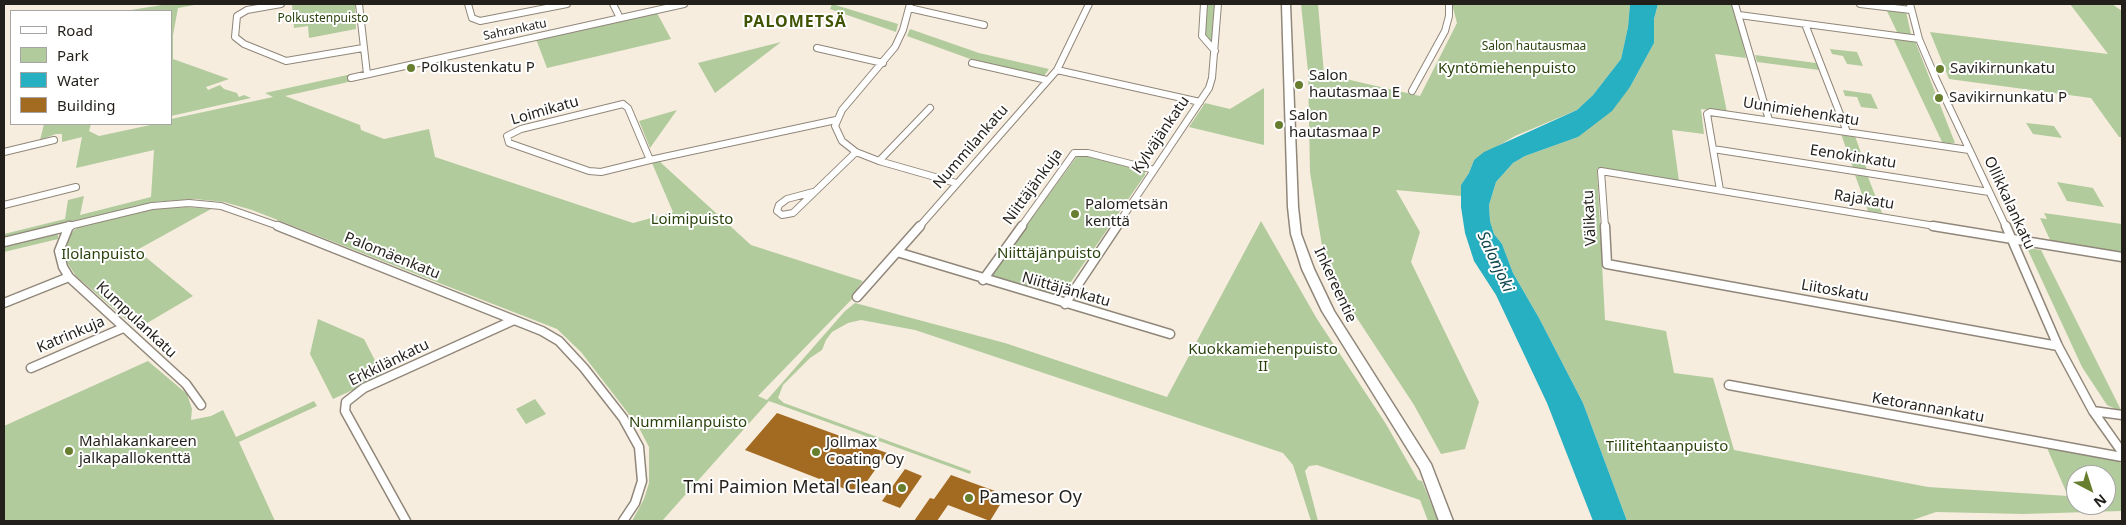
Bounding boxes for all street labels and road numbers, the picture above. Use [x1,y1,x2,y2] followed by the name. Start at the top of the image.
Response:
[482,16,548,44] street label: Sahrankatu
[509,93,581,129] street label: Loimikatu
[1129,93,1193,177] street label: Kylväjänkatu
[1741,94,1861,130] street label: Uunimiehenkatu
[930,101,1012,193] street label: Nummilankatu
[1808,141,1898,173] street label: Eenokinkatu
[999,146,1067,228] street label: Niittäjänkuja
[1980,154,2038,252] street label: Ollikkalankatu
[1832,186,1896,214] street label: Rajakatu
[1580,190,1600,246] street label: Välikatu
[341,229,443,283] street label: Palomäenkatu
[1310,245,1360,325] street label: Inkereentie
[1020,269,1112,311] street label: Niittäjänkatu
[1800,276,1870,306] street label: Liitoskatu
[92,278,180,362] street label: Kumpulankatu
[34,313,108,357] street label: Katrinkuja
[346,336,432,390] street label: Erkkilänkatu
[1870,389,1986,427] street label: Ketorannankatu

